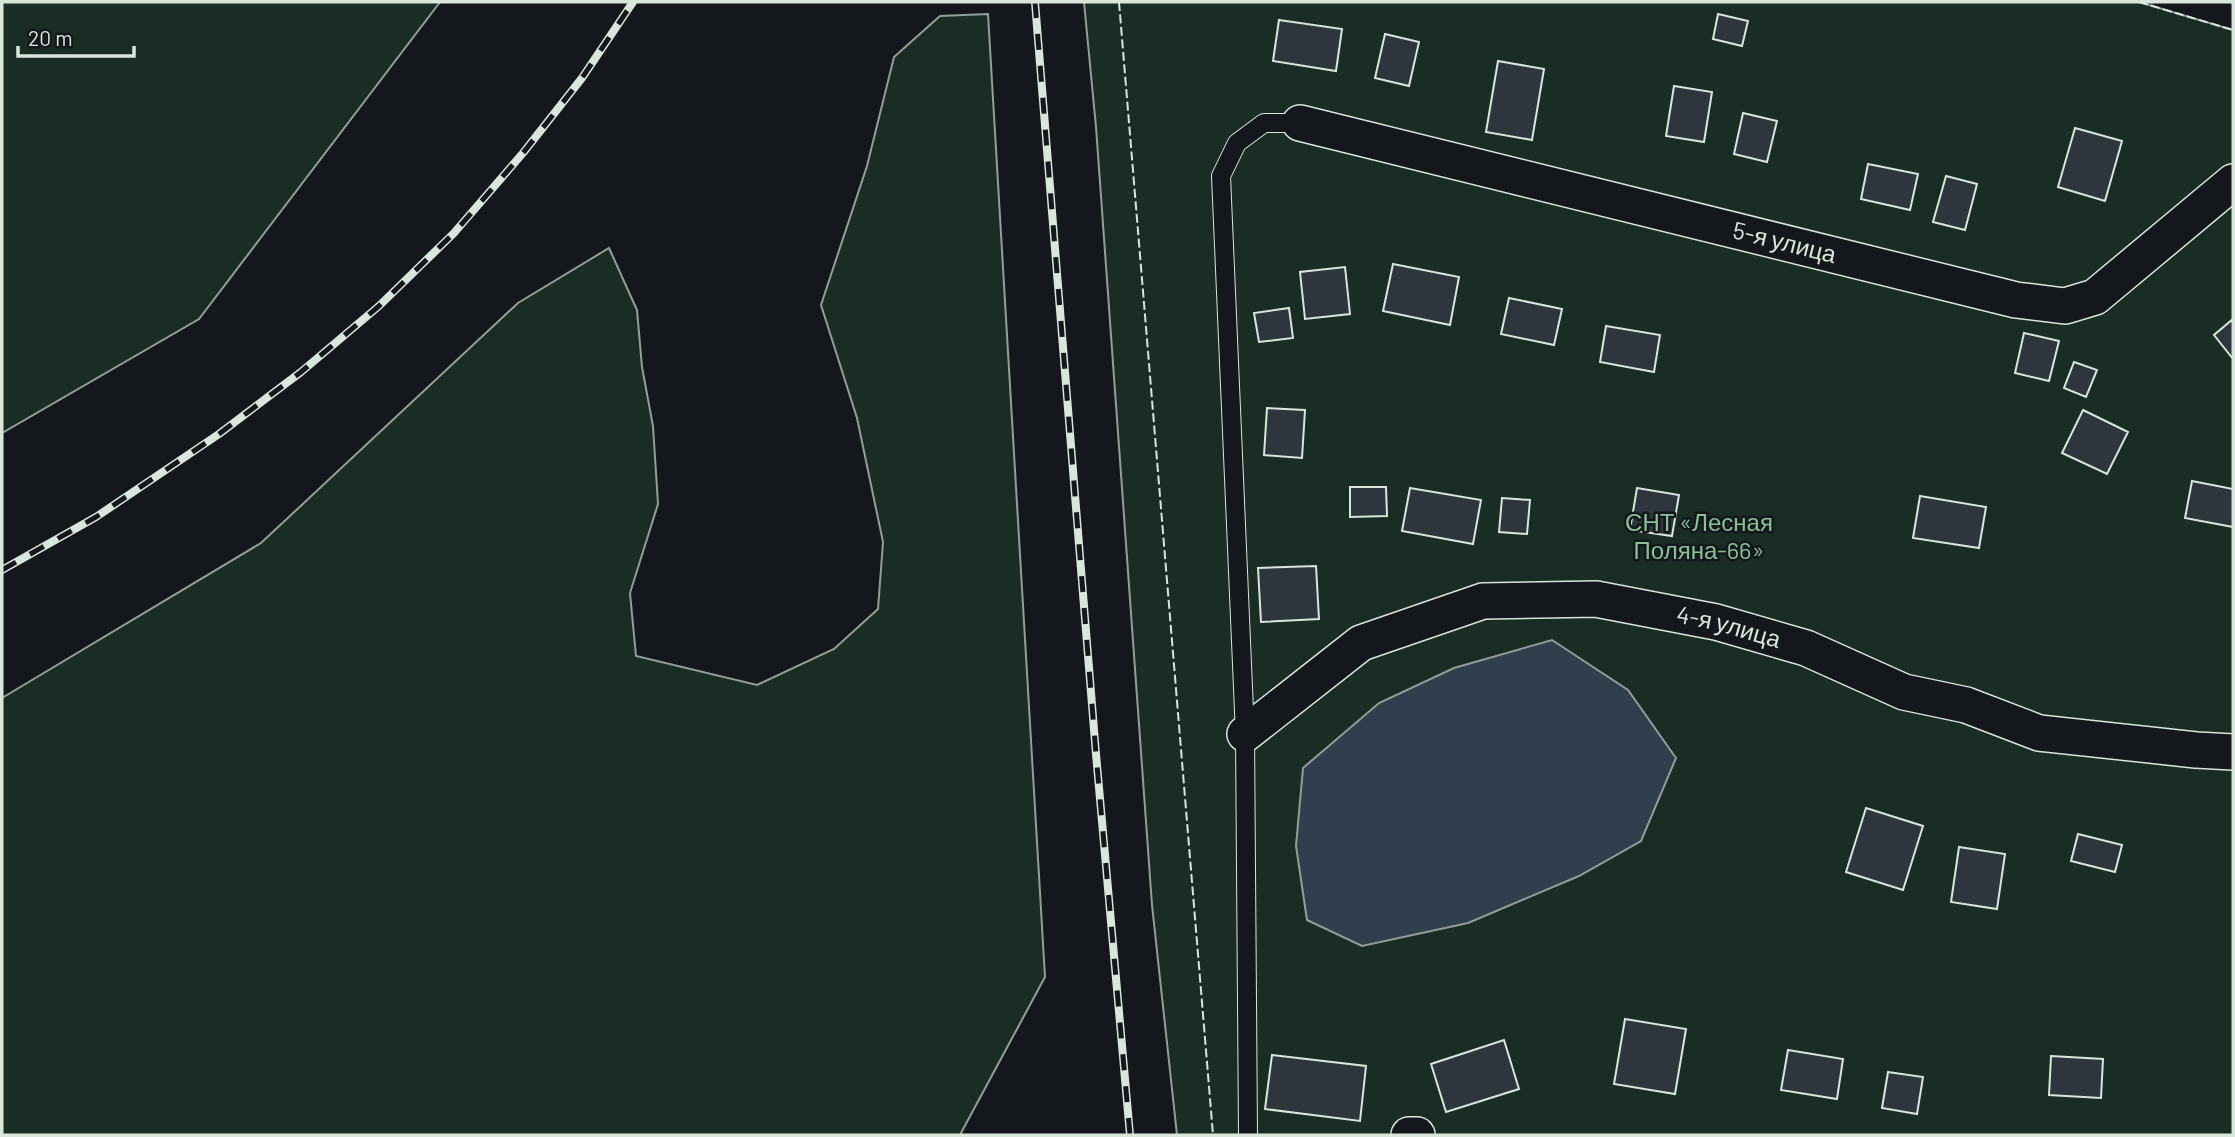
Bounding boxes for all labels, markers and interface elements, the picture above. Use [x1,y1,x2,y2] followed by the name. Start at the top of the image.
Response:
[18,14,133,58] scale bar
[28,25,73,50] text: 20 m
[1730,215,1840,268] street label: 5-я улица
[1625,507,1773,564] park label: СНТ «Лесная Поляна-66»
[1674,599,1785,653] street label: 4-я улица

